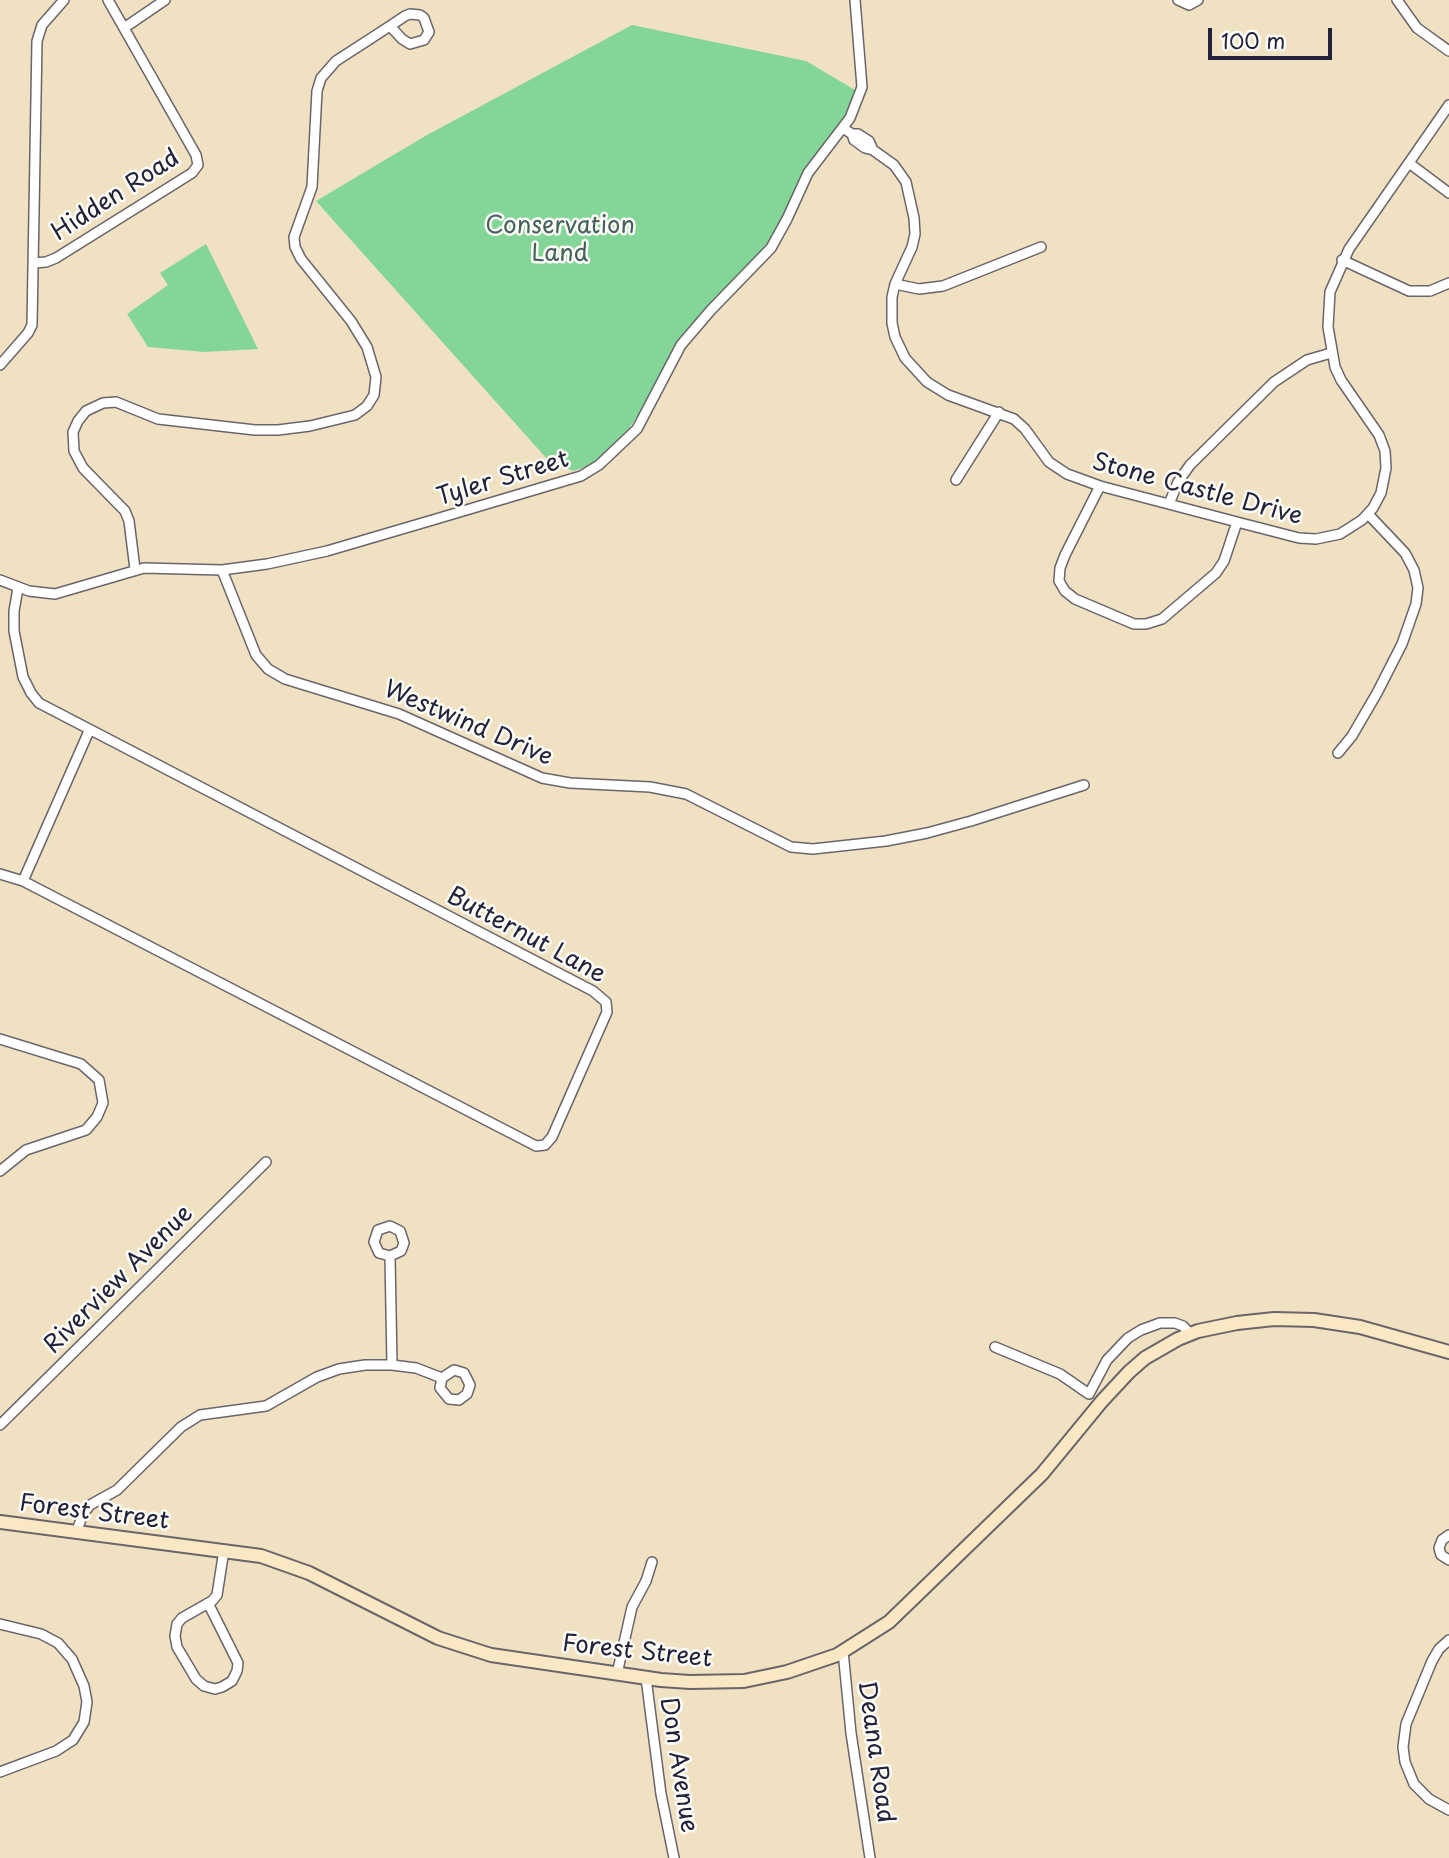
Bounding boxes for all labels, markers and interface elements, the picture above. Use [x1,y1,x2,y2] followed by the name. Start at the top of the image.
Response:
[1211,14,1335,58] scale bar
[1221,24,1285,56] text: 100 m
[47,144,185,248] street label: Hidden Road
[485,212,635,268] park label: Conservation Land
[434,445,572,513] street label: Tyler Street
[1089,448,1305,532] street label: Stone Castle Drive
[379,675,557,773] street label: Westwind Drive
[442,882,610,990] street label: Butternut Lane
[39,1200,199,1360] street label: Riverview Avenue
[17,1490,171,1536] street label: Forest Street
[561,1630,713,1674] street label: Forest Street
[851,1679,899,1825] street label: Deana Road
[653,1695,703,1835] street label: Don Avenue

